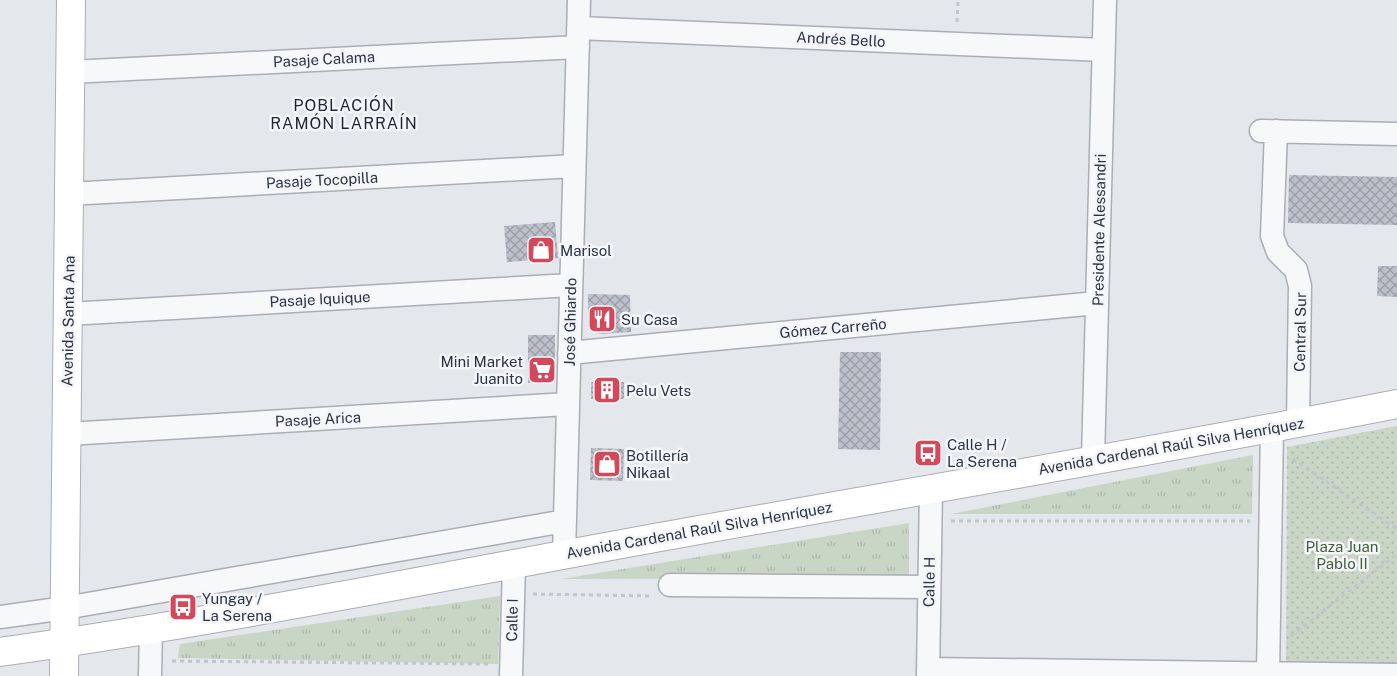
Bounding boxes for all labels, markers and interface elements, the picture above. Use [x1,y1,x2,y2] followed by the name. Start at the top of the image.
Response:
[796,28,886,50] street label: Andrés Bello
[273,48,375,70] street label: Pasaje Calama
[270,95,418,133] district label: POBLACIÓN RAMÓN LARRAÍN
[1089,154,1109,306] street label: Presidente Alessandri
[265,169,379,191] street label: Pasaje Tocopilla
[526,235,556,265] shop icon: Marisol
[560,242,612,259] place label: Marisol
[58,255,78,387] street label: Avenida Santa Ana
[561,277,579,367] street label: José Ghiardo
[269,288,371,310] street label: Pasaje Iquique
[1291,292,1309,372] street label: Central Sur
[587,304,617,334] restaurant icon: Su Casa
[621,311,678,328] place label: Su Casa
[779,315,887,341] street label: Gómez Carreño
[440,353,523,387] place label: Mini Market Juanito
[527,355,557,385] supermarket icon: Mini Market Juanito
[592,375,622,405] building icon: Pelu Vets
[626,382,691,399] place label: Pelu Vets
[275,408,361,430] street label: Pasaje Arica
[1037,414,1305,478] street label: Avenida Cardenal Raúl Silva Henríquez
[947,436,1017,470] place label: Calle H / La Serena
[913,438,943,468] bus stop icon: Calle H / La Serena
[626,447,689,481] place label: Botillería Nikaal
[592,449,622,479] shop icon: Botillería Nikaal
[565,498,833,562] street label: Avenida Cardenal Raúl Silva Henríquez
[1306,538,1379,572] park label: Plaza Juan Pablo II
[920,557,938,607] street label: Calle H
[202,590,272,624] place label: Yungay / La Serena
[168,592,198,622] bus stop icon: Yungay / La Serena
[503,598,521,642] street label: Calle I

